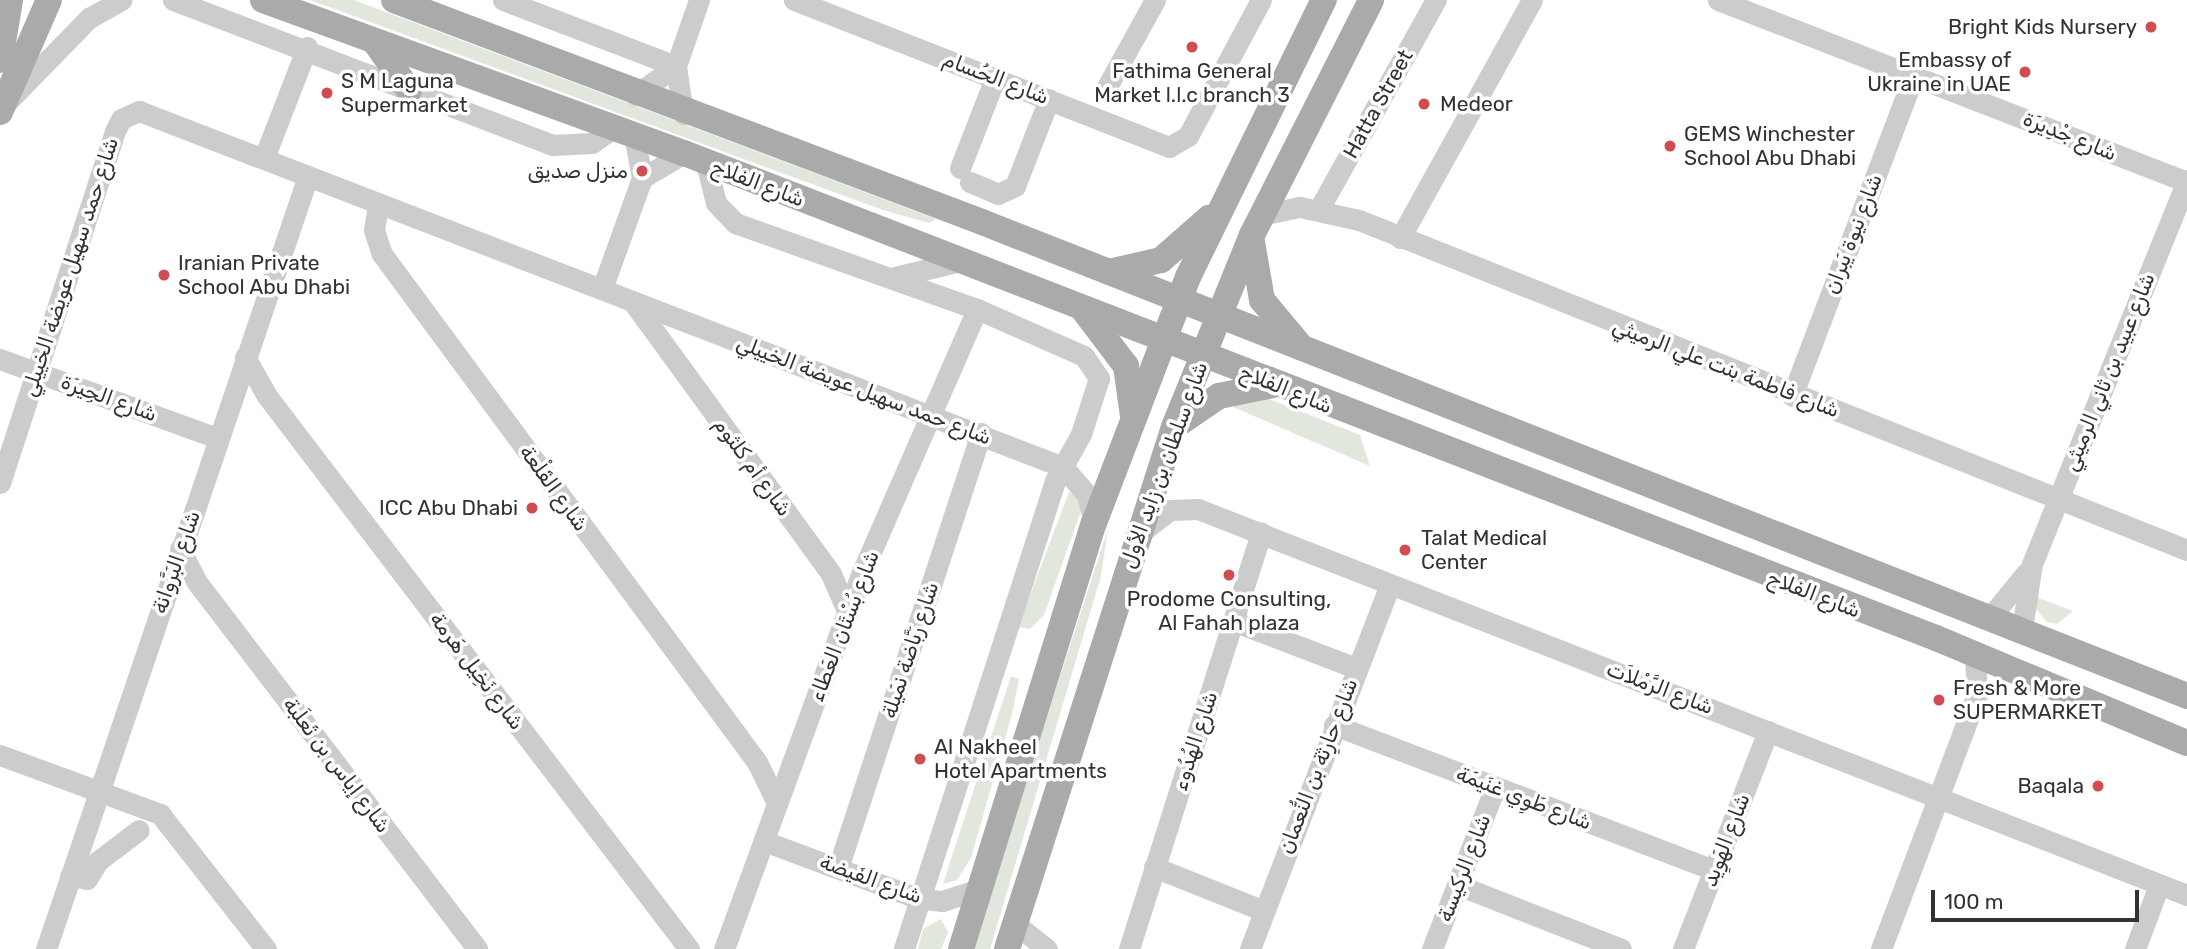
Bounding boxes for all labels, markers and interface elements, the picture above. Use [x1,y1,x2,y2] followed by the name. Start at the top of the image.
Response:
[1948,14,2137,40] place label: Bright Kids Nursery
[2143,19,2159,35] marker: Bright Kids Nursery
[1184,39,1200,55] marker: Fathima General Market l.l.c branch 3
[1338,45,1418,163] street label: Hatta Street
[940,46,1052,110] street label: شارع الحُسام
[1867,47,2011,97] place label: Embassy of Ukraine in UAE
[1094,58,1290,108] place label: Fathima General Market l.l.c branch 3
[2017,64,2033,80] marker: Embassy of Ukraine in UAE
[341,68,467,118] place label: S M Laguna Supermarket
[319,85,335,101] marker: S M Laguna Supermarket
[1440,91,1513,117] place label: Medeor
[1414,94,1434,114] marker: Medeor
[2019,106,2121,166] street label: شارع جْدِيرَة
[1684,121,1857,171] place label: GEMS Winchester School Abu Dhabi
[16,134,124,400] street label: شارع حمد سهيل عويضة الخييلي
[1662,138,1678,154] marker: GEMS Winchester School Abu Dhabi
[708,154,808,212] street label: شارع الفلاح
[528,158,628,184] place label: منزل صديق
[634,163,650,179] marker: منزل صديق
[1819,170,1887,298] street label: شارع نيوة يَبران
[178,250,351,300] place label: Iranian Private School Abu Dhabi
[156,267,172,283] marker: Iranian Private School Abu Dhabi
[2058,269,2160,475] street label: شارع عبيد بن ثاني الرميثي
[1609,313,1843,423] street label: شارع فاطمة بنت علي الرميثي
[733,330,995,450] street label: شارع حمد سهيل عويضة الخييلي
[1115,358,1213,572] street label: شارع سلطان بن زايد الأول
[1236,359,1336,419] street label: شارع الفلاح
[58,369,160,427] street label: شارع الجِيرَة
[709,413,797,521] street label: شارع أم كلثوم
[514,440,594,536] street label: شارع القَلْعة
[378,495,518,521] place label: ICC Abu Dhabi
[524,500,540,516] marker: ICC Abu Dhabi
[147,507,205,617] street label: شارع البَرَّوانة
[1421,525,1547,575] place label: Talat Medical Center
[1395,540,1415,560] marker: Talat Medical Center
[804,547,884,705] street label: شارع بُسْتَان العَطاء
[1764,565,1864,623] street label: شارع الفلاح
[1221,567,1237,583] marker: Prodome Consulting, Al Fahah plaza
[876,579,944,721] street label: شارع رَبَّاضة نمَيلة
[1127,586,1331,636] place label: Prodome Consulting, Al Fahah plaza
[425,607,529,735] street label: شارع نَخِيل هَرمة
[1603,656,1717,720] street label: شارع الرَّمْلاَت
[1273,675,1363,857] street label: شارع حارِثة بن النُّعمان
[1953,675,2103,725] place label: Fresh & More SUPERMARKET
[1167,688,1223,794] street label: شارع الهُدُوء
[278,692,396,838] street label: شارع إياس بن ثَعلَبة
[1931,692,1947,708] marker: Fresh & More SUPERMARKET
[934,734,1107,784] place label: Al Nakheel Hotel Apartments
[912,751,928,767] marker: Al Nakheel Hotel Apartments
[1453,761,1595,835] street label: شارع طَوِي غنَيمَة
[2018,773,2084,799] place label: Baqala
[2090,778,2106,794] marker: Baqala
[1697,790,1755,890] street label: شارع الهَوِيد
[1432,811,1496,925] street label: شارع الركيسة
[816,849,926,909] street label: شارع الفَيضة
[1935,876,2143,920] scale bar
[1944,889,2003,914] text: 100 m

